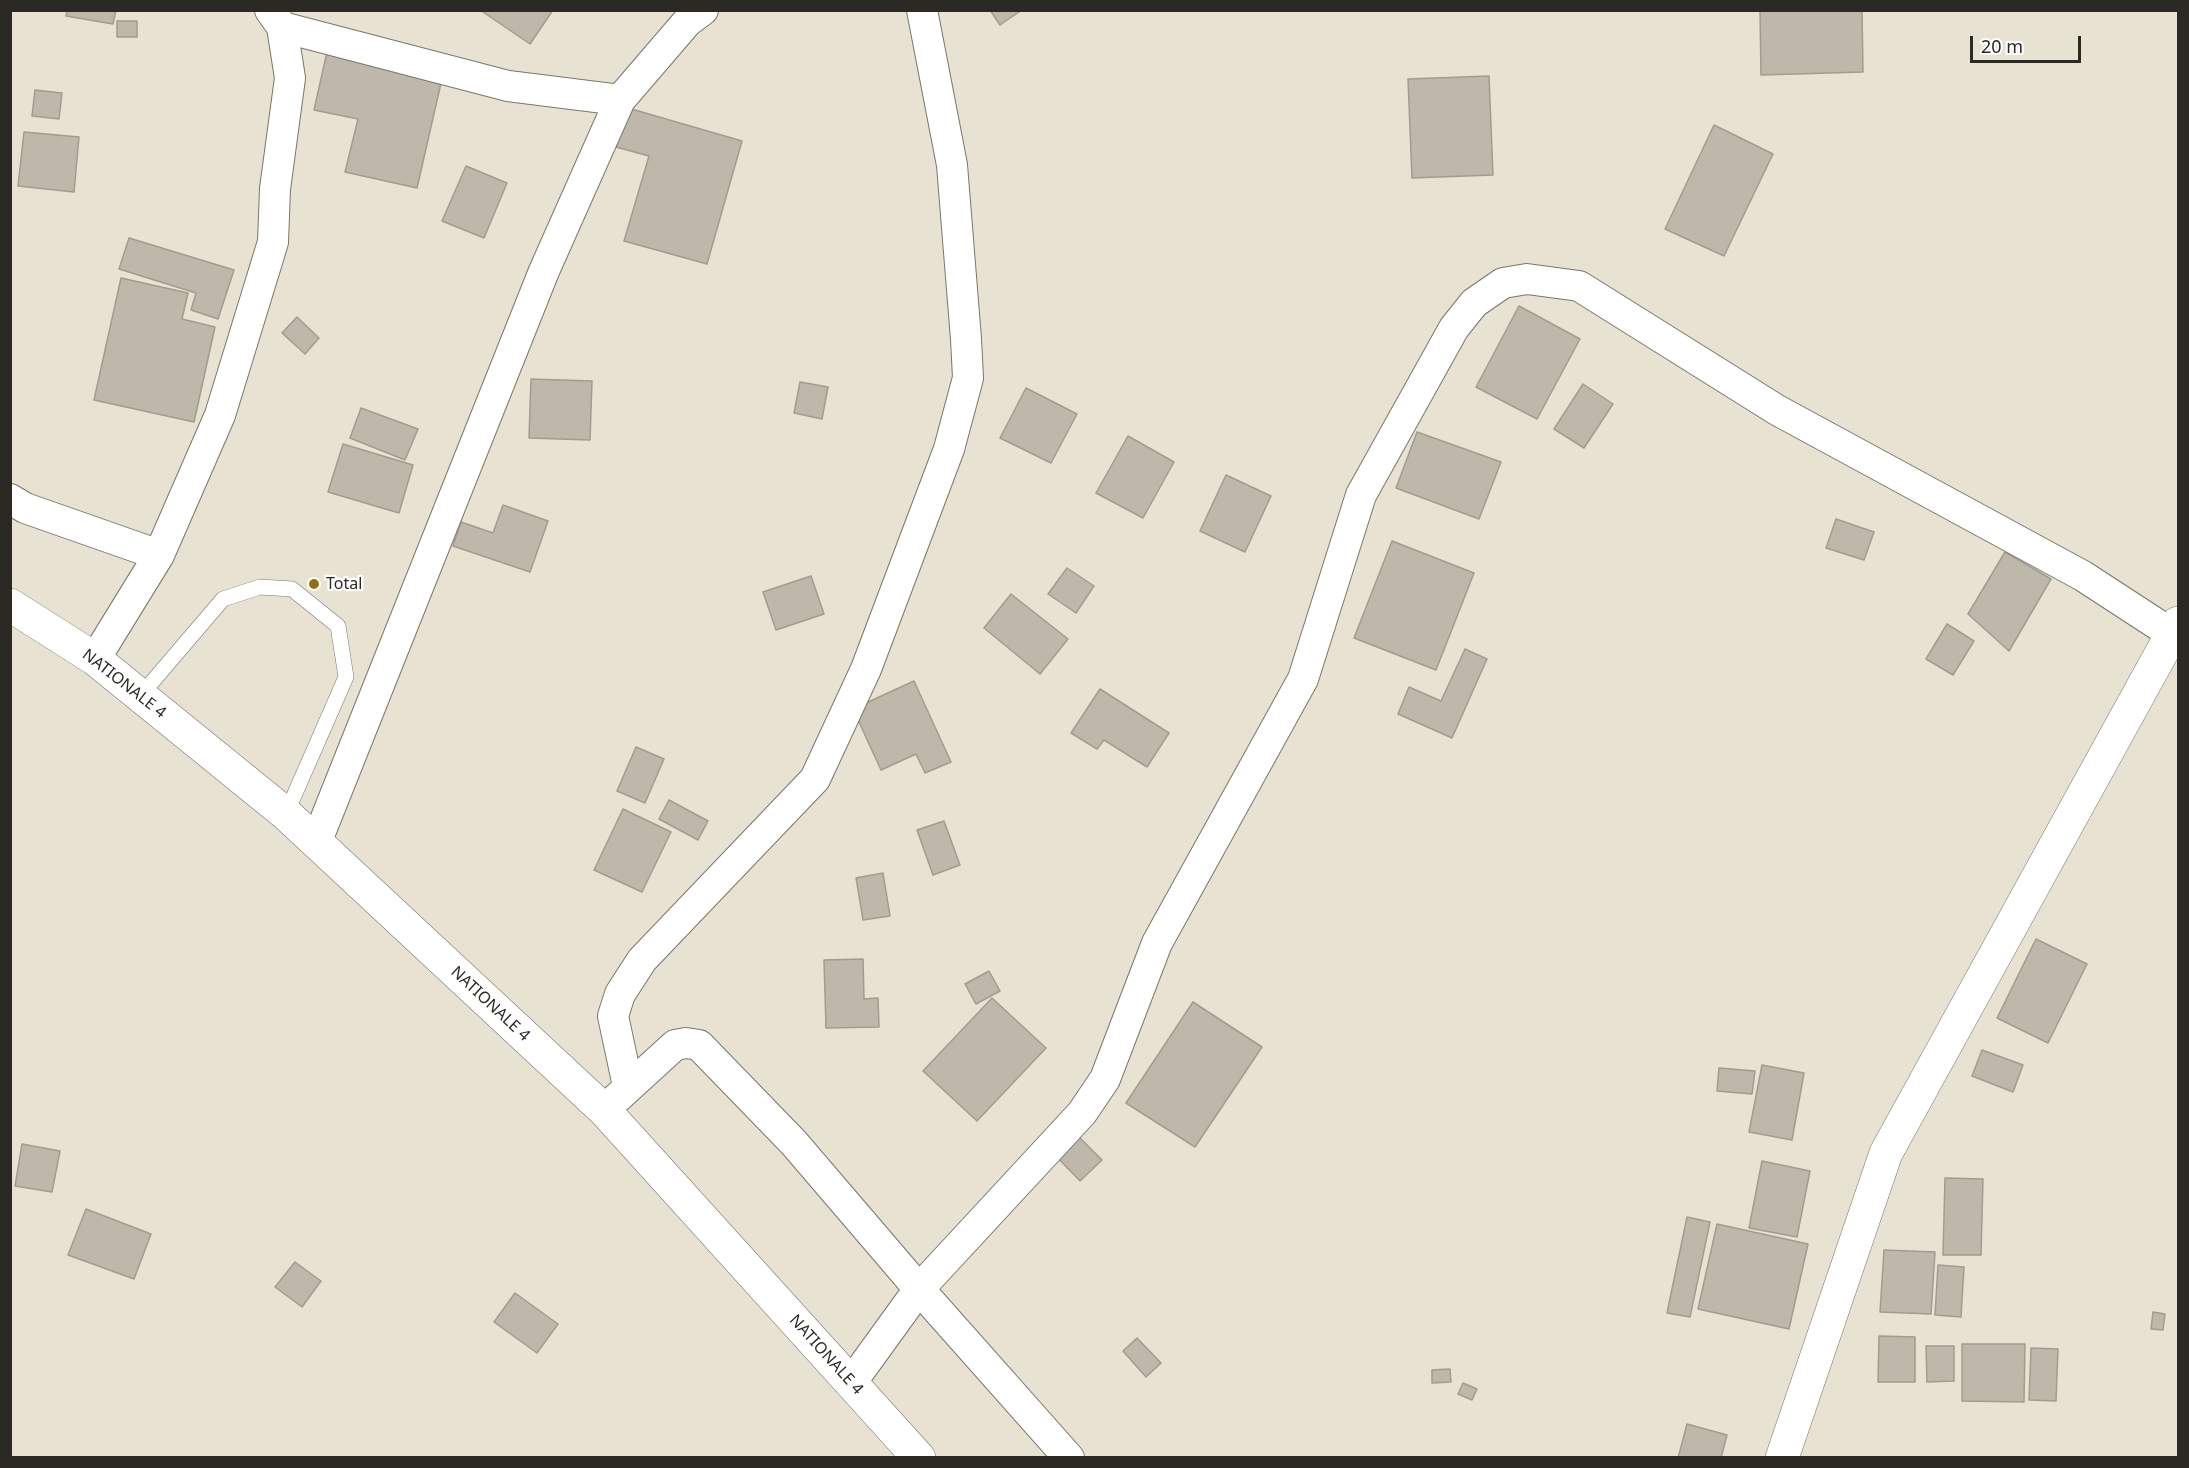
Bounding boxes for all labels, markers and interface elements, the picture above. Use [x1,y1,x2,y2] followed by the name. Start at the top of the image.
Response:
[1973,24,2084,62] scale bar
[1981,34,2023,58] text: 20 m
[326,574,362,594] place label: Total
[307,577,321,591] marker: Total
[78,645,170,723] street label: NATIONALE 4
[446,963,534,1045] street label: NATIONALE 4
[785,1311,867,1399] street label: NATIONALE 4

